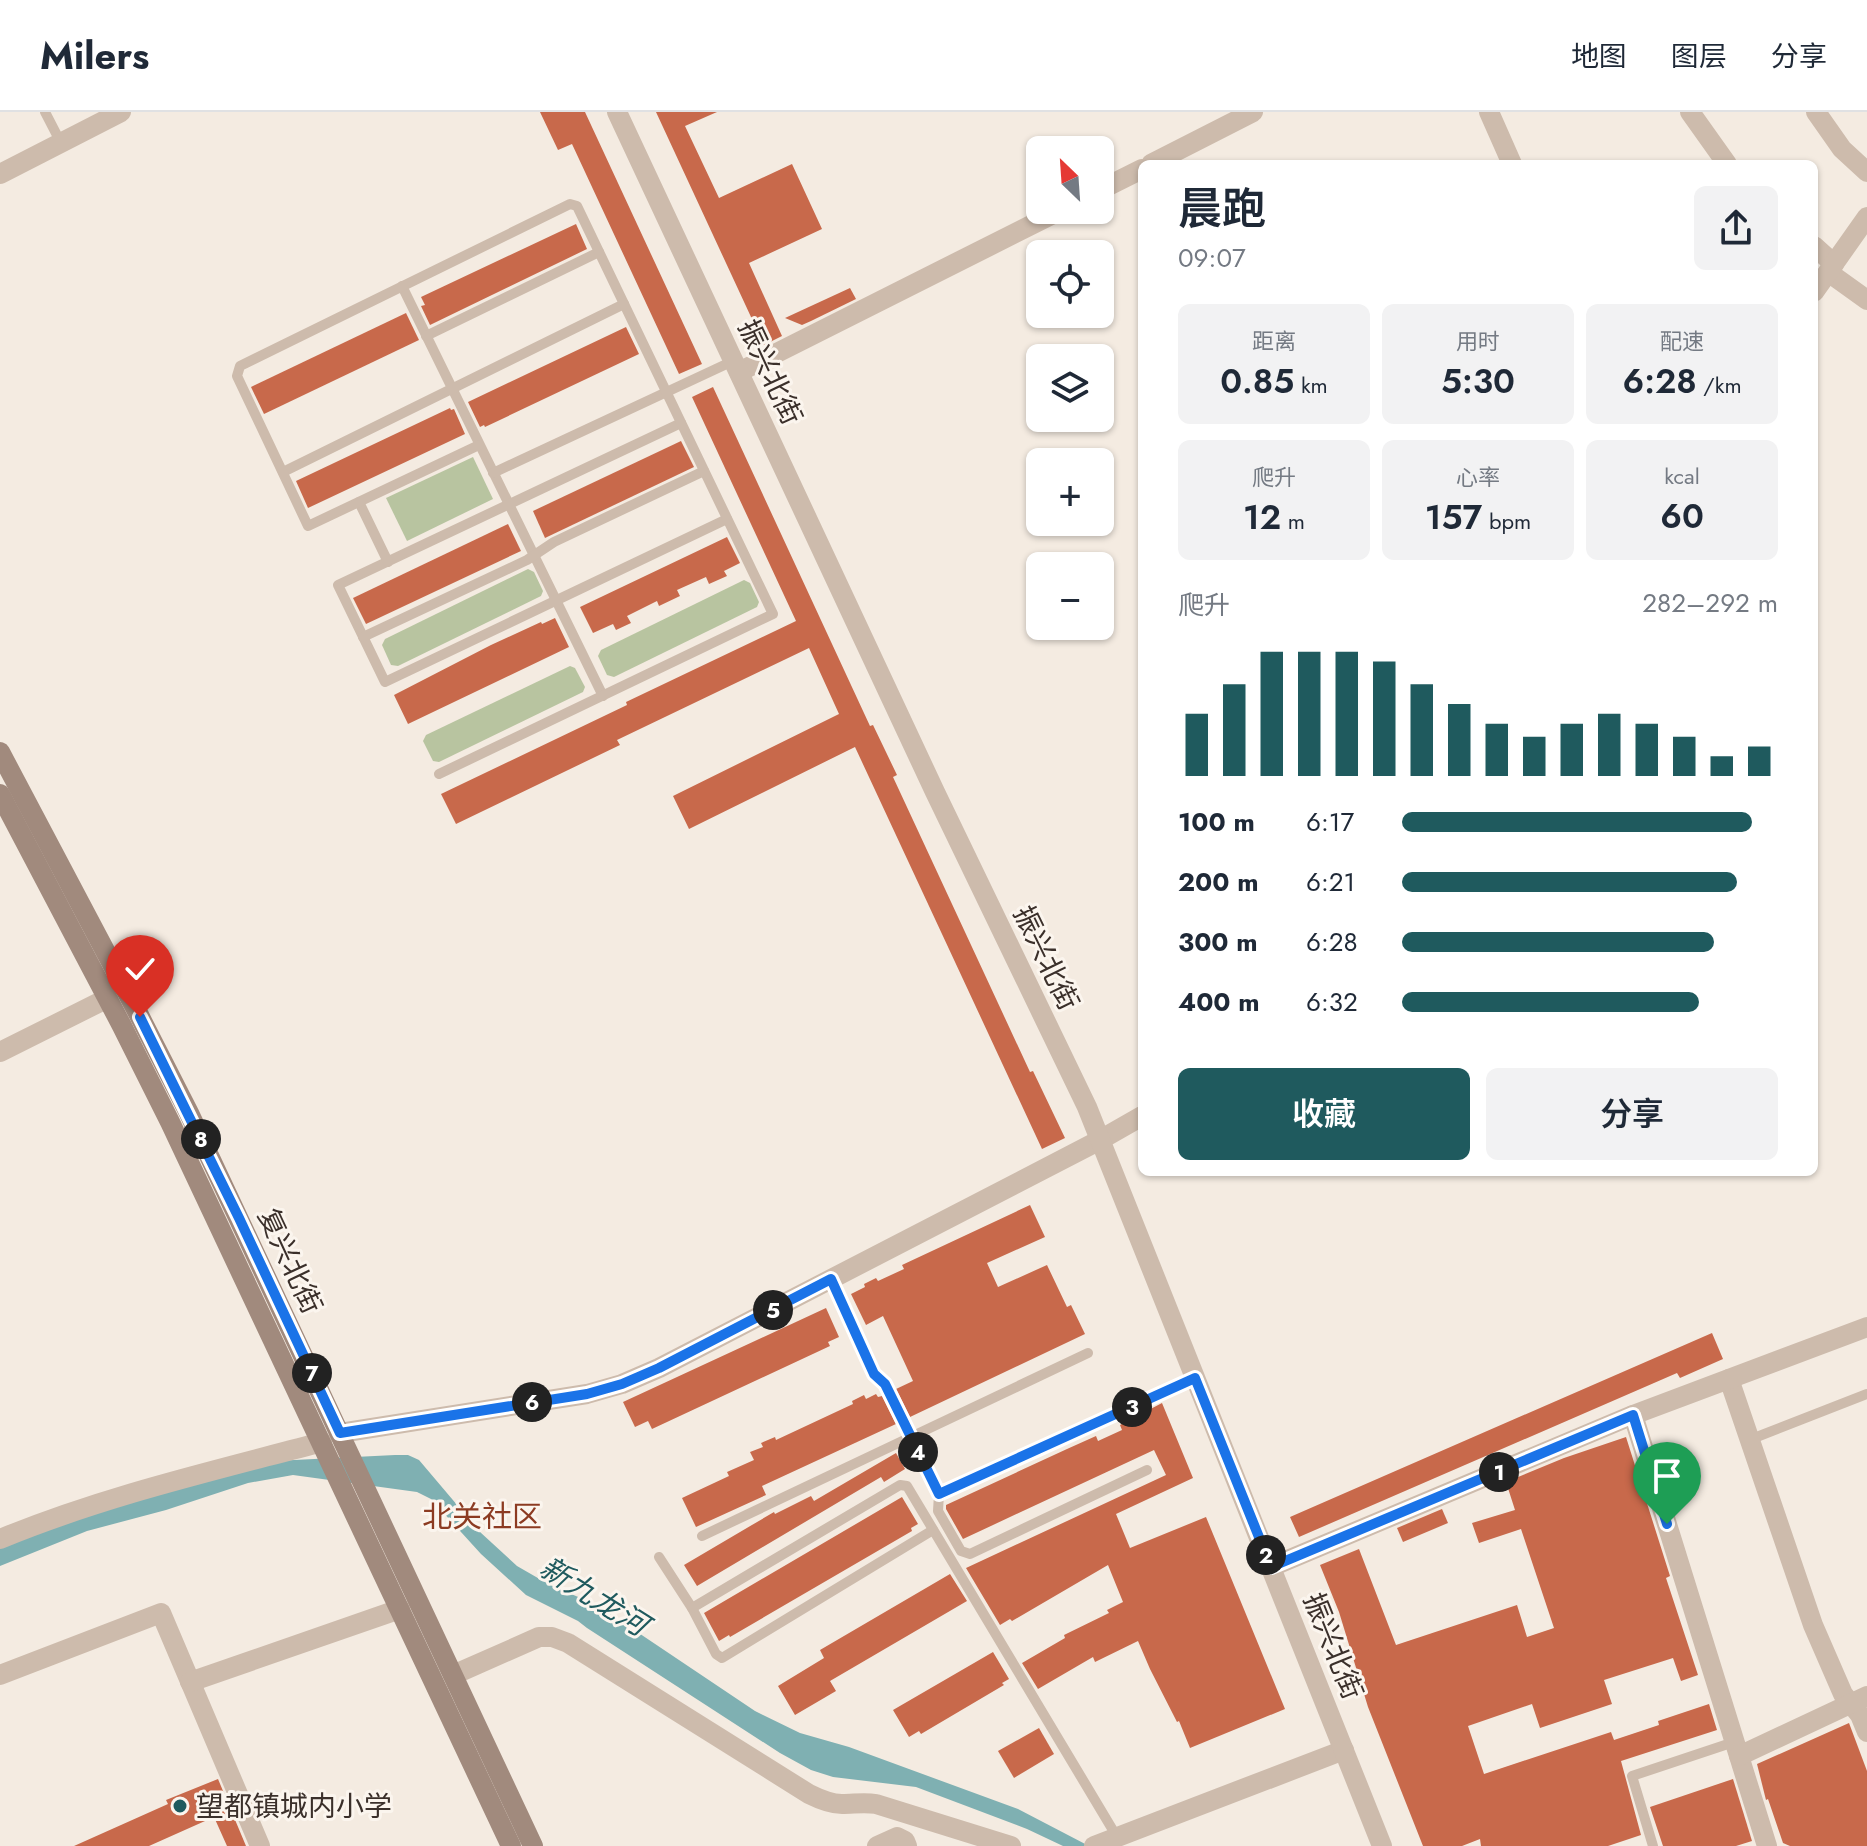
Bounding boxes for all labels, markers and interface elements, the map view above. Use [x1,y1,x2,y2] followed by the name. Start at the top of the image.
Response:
[40,28,149,83] text: Milers
[1571,36,1627,77] text: 地图
[1671,36,1727,77] text: 图层
[1771,36,1827,77] text: 分享
[1026,136,1114,224] north arrow
[1026,136,1114,640] map controls
[1178,177,1266,241] text: 晨跑
[1694,186,1778,270] button: share
[1178,239,1246,277] text: 09:07
[1026,240,1114,328] button: locate
[728,313,812,431] street label: 振兴北街
[1252,325,1296,357] text: 距离
[1456,325,1500,357] text: 用时
[1660,325,1704,357] text: 配速
[1026,344,1114,432] button: layers
[1220,357,1294,406] text: 0.85
[1441,357,1515,406] text: 5:30
[1622,357,1697,406] text: 6:28
[1294,369,1328,401] text: km
[1697,369,1742,401] text: /km
[1026,448,1114,536] button: +
[1664,460,1700,492] text: kcal
[1252,461,1296,493] text: 爬升
[1456,461,1500,493] text: 心率
[1660,492,1704,541] text: 60
[1243,493,1281,542] text: 12
[1425,493,1482,542] text: 157
[1281,505,1305,537] text: m
[1482,505,1531,537] text: bpm
[1026,552,1114,640] button: −
[1642,584,1778,622] text: 282–292 m
[1178,586,1230,624] text: 爬升
[1178,803,1255,841] text: 100 m
[1306,803,1354,841] text: 6:17
[1178,863,1259,901] text: 200 m
[1306,863,1355,901] text: 6:21
[1003,899,1089,1017] street label: 振兴北街
[1178,923,1258,961] text: 300 m
[1306,923,1358,961] text: 6:28
[106,935,174,1017] pin
[118,947,162,991] icon: check
[1178,983,1260,1021] text: 400 m
[1306,983,1358,1021] text: 6:32
[1178,1068,1470,1160] button: 收藏
[1486,1068,1778,1160] button: 分享
[181,1119,221,1159] pin: 8
[194,1123,208,1155] text: 8
[248,1202,332,1320] street label: 复兴北街
[753,1290,793,1330] pin: 5
[766,1294,780,1326] text: 5
[292,1353,332,1393] pin: 7
[305,1357,319,1389] text: 7
[512,1382,552,1422] pin: 6
[525,1386,539,1418] text: 6
[1112,1387,1152,1427] pin: 3
[1125,1391,1139,1423] text: 3
[898,1432,938,1472] pin: 4
[910,1436,926,1468] text: 4
[1633,1442,1701,1524] pin
[1479,1452,1519,1492] pin: 1
[1645,1454,1689,1498] icon: arrive
[1493,1456,1505,1488] text: 1
[422,1495,542,1538] district label: 北关社区
[1246,1535,1286,1575] pin: 2
[1259,1539,1273,1571] text: 2
[532,1546,661,1649] water label: 新九龙河
[1293,1586,1373,1706] street label: 振兴北街
[196,1786,392,1827] place label: 望都镇城内小学
[171,1797,189,1815] marker: 望都镇城内小学

